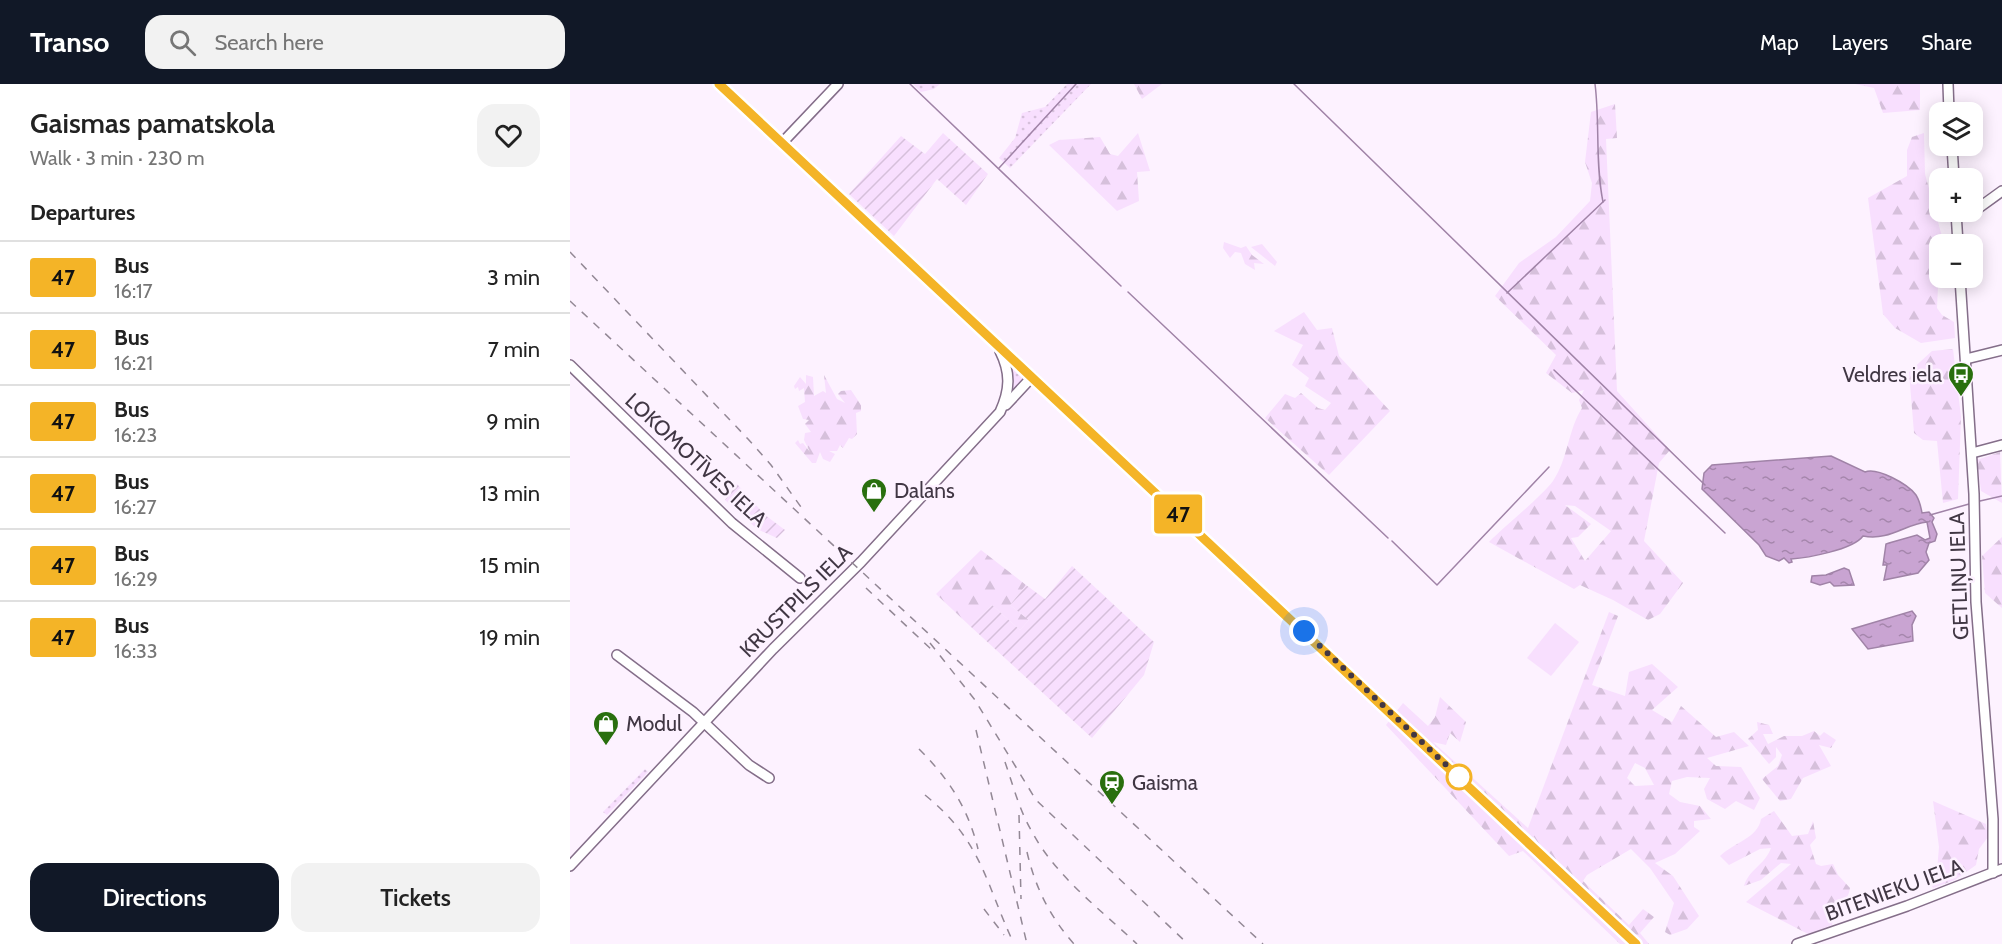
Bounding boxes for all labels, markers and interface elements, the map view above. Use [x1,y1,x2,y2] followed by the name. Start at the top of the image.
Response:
[145,15,565,69] search box
[30,25,109,59] text: Transo
[166,26,199,59] icon: search
[214,29,324,56] text: Search here
[1760,30,1799,55] text: Map
[1832,30,1888,55] text: Layers
[1921,30,1972,55] text: Share
[1929,102,1983,288] map controls
[1929,102,1983,156] button: layers
[477,104,540,167] button: heart
[30,106,275,140] text: Gaismas pamatskola
[30,146,205,170] text: Walk · 3 min · 230 m
[1929,168,1983,222] button: +
[30,199,135,226] text: Departures
[1929,234,1983,288] button: −
[114,252,149,279] text: Bus
[487,264,540,291] text: 3 min
[51,265,75,290] text: 47
[114,279,153,303] text: 16:17
[114,324,149,351] text: Bus
[488,336,540,363] text: 7 min
[51,337,75,362] text: 47
[114,351,153,375] text: 16:21
[1946,360,1976,398] bus stop icon: Veldres iela
[1842,362,1942,387] place label: Veldres iela
[620,388,772,532] street label: LOKOMOTĪVES IELA
[114,396,149,423] text: Bus
[486,408,540,435] text: 9 min
[51,409,75,434] text: 47
[114,423,157,447] text: 16:23
[114,468,149,495] text: Bus
[859,476,889,514] shop icon: Dalans
[894,478,955,503] place label: Dalans
[480,480,540,507] text: 13 min
[51,481,75,506] text: 47
[1151,494,1205,534] line badge: 47
[114,495,157,519] text: 16:27
[1166,502,1190,527] text: 47
[1944,512,1975,640] street label: GETLIŅU IELA
[734,539,857,662] street label: KRUSTPILS IELA
[114,540,149,567] text: Bus
[480,552,540,579] text: 15 min
[51,553,75,578] text: 47
[114,567,158,591] text: 16:29
[114,612,149,639] text: Bus
[1289,616,1319,646] your location
[479,624,540,651] text: 19 min
[51,625,75,650] text: 47
[114,639,158,663] text: 16:33
[591,709,621,747] shop icon: Modul
[626,711,682,736] place label: Modul
[1446,764,1472,790] unlabelled marker
[1097,768,1127,806] station icon: Gaisma
[1132,770,1198,795] place label: Gaisma
[1822,853,1966,926] street label: BITENIEKU IELA
[30,863,279,932] button: Directions
[291,863,540,932] button: Tickets

